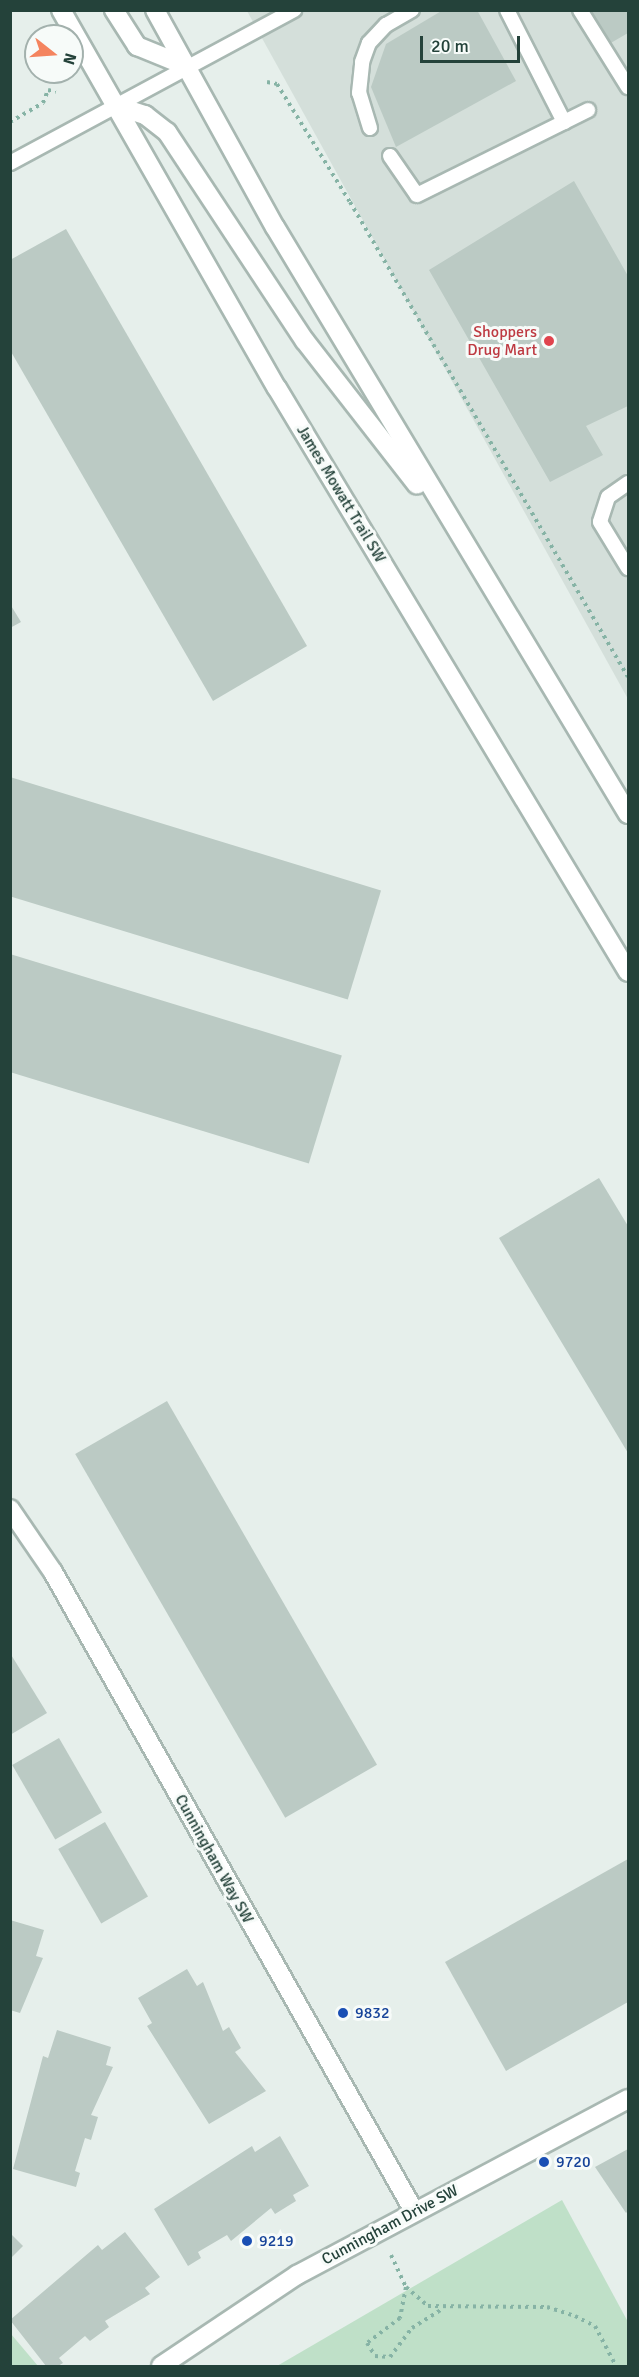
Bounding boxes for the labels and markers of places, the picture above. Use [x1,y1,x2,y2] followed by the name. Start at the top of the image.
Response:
[467,322,537,360] place label: Shoppers Drug Mart
[542,334,556,348] marker: Shoppers Drug Mart
[355,2003,390,2023] place label: 9832
[336,2006,350,2020] marker: 9832
[556,2152,591,2172] place label: 9720
[537,2155,551,2169] marker: 9720
[259,2231,294,2251] place label: 9219
[240,2234,254,2248] marker: 9219

